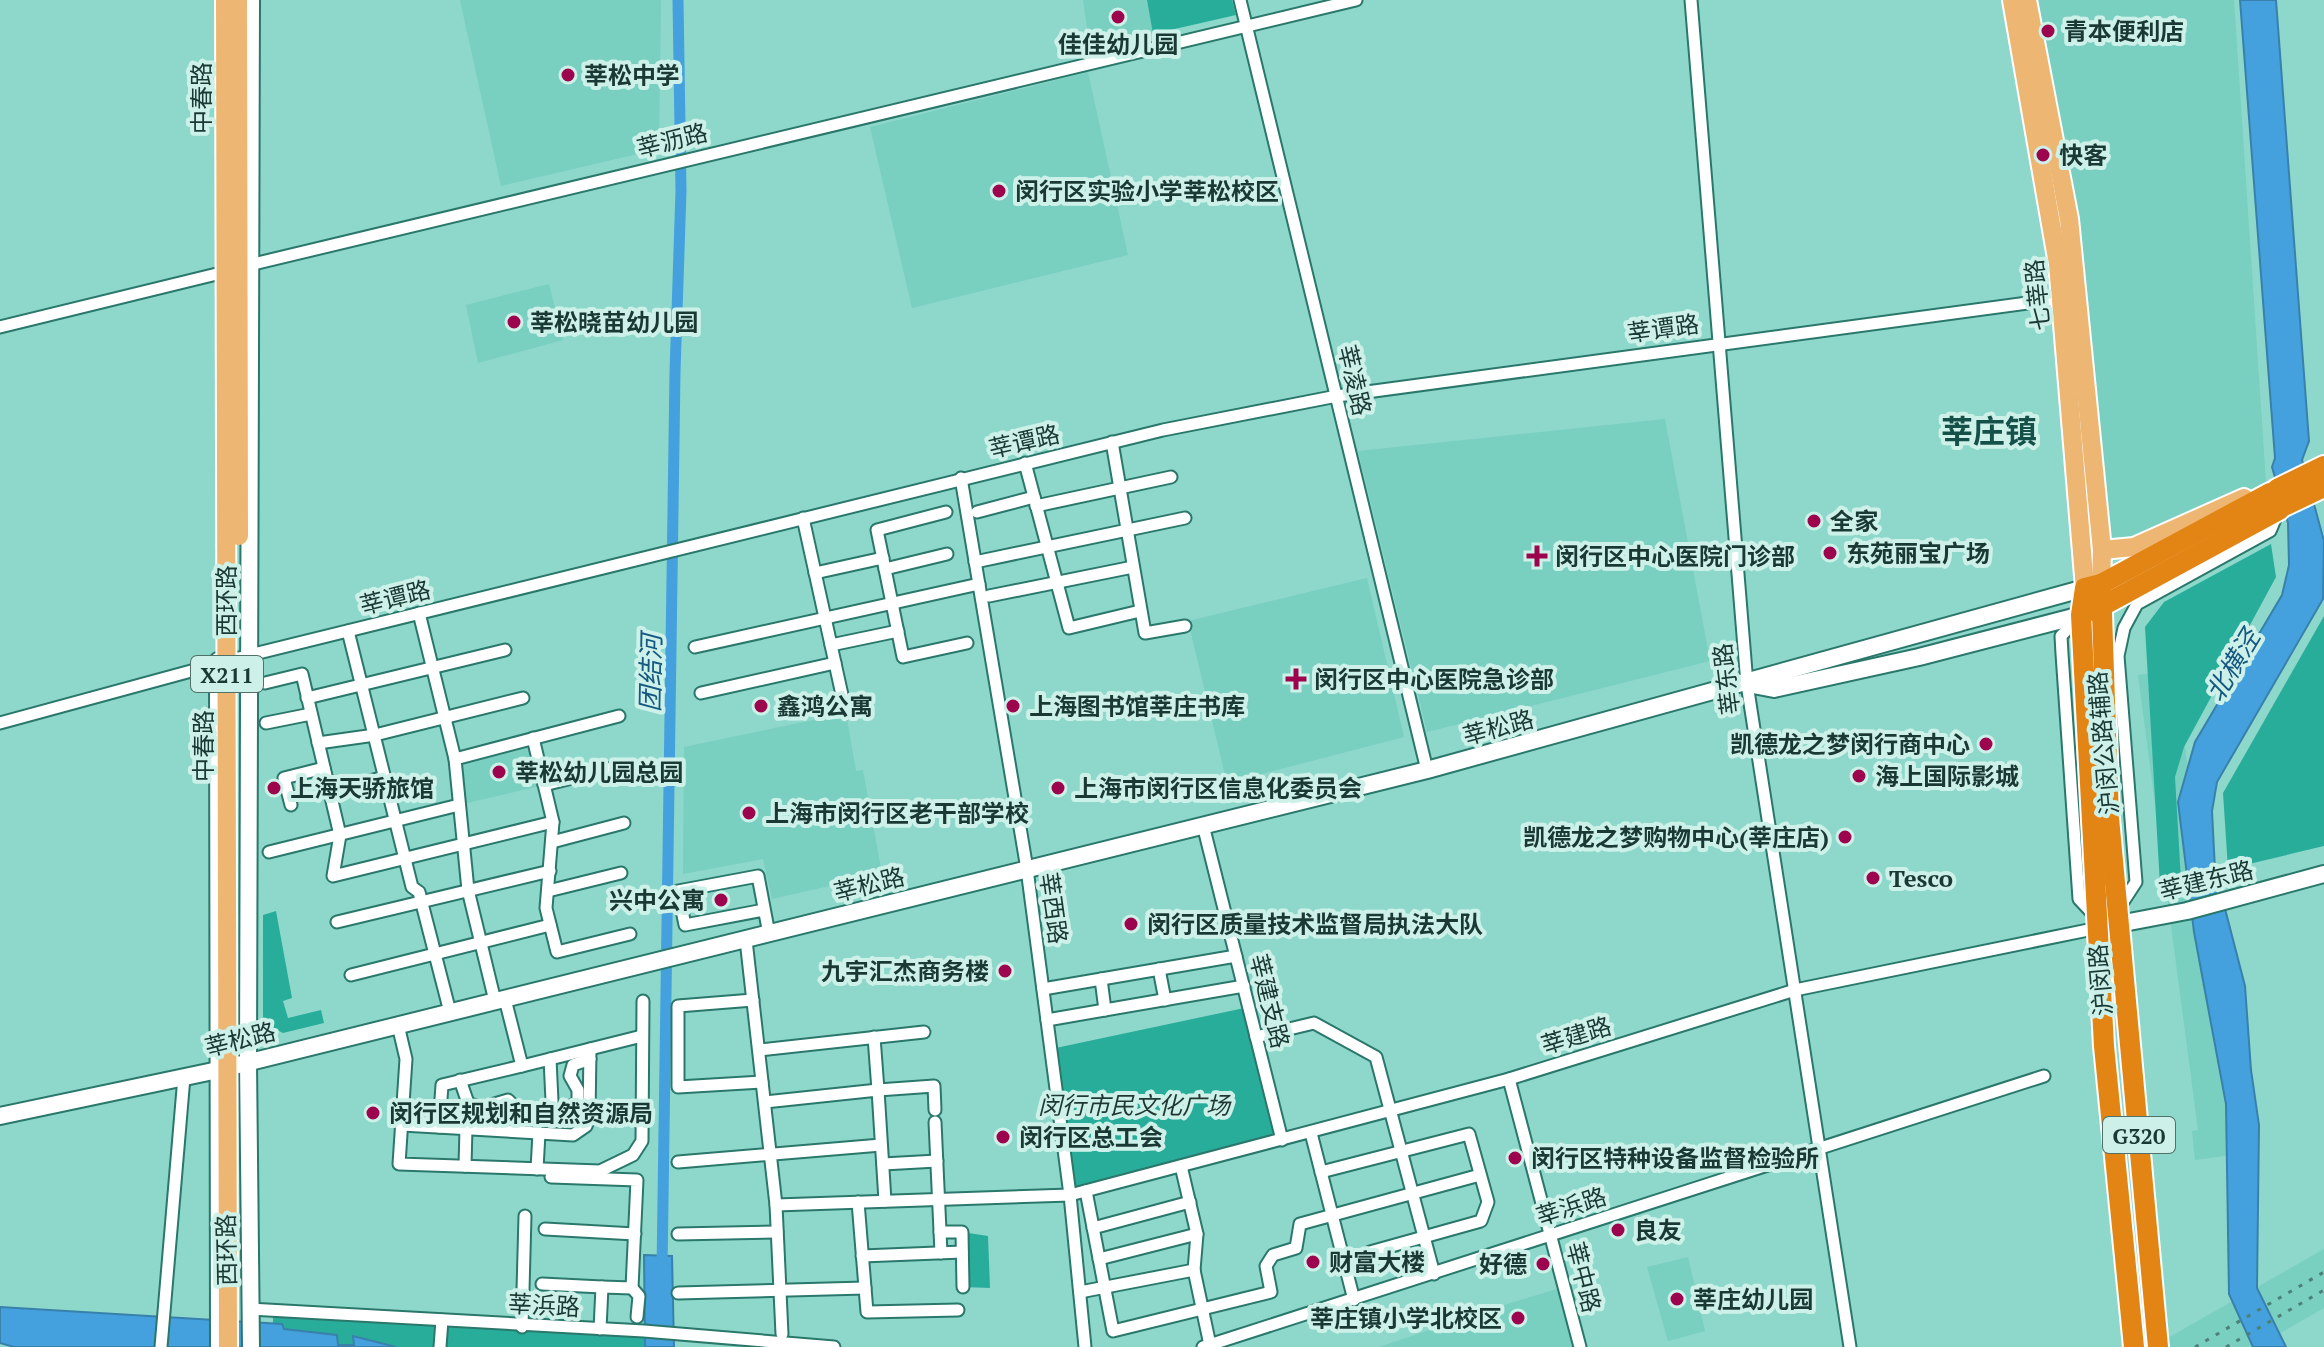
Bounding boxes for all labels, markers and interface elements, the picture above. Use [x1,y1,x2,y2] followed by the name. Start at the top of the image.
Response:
[1109,8,1127,26] marker: 佳佳幼儿园
[2064,15,2184,47] place label: 青本便利店
[2039,22,2057,40] marker: 青本便利店
[1058,28,1178,60] place label: 佳佳幼儿园
[584,59,680,91] place label: 莘松中学
[185,62,217,134] street label: 中春路
[559,66,577,84] marker: 莘松中学
[633,116,711,164] street label: 莘沥路
[2059,139,2107,171] place label: 快客
[2034,146,2052,164] marker: 快客
[1015,175,1279,207] place label: 闵行区实验小学莘松校区
[990,182,1008,200] marker: 闵行区实验小学莘松校区
[2017,258,2057,332] street label: 七莘路
[530,306,698,338] place label: 莘松晓苗幼儿园
[1625,307,1701,349] street label: 莘谭路
[505,313,523,331] marker: 莘松晓苗幼儿园
[1331,341,1379,419] street label: 莘凌路
[1941,410,2037,452] district label: 莘庄镇
[985,417,1063,465] street label: 莘谭路
[1830,505,1878,537] place label: 全家
[1805,512,1823,530] marker: 全家
[1846,537,1990,569] place label: 东苑丽宝广场
[1555,540,1795,572] place label: 闵行区中心医院门诊部
[1821,544,1839,562] marker: 东苑丽宝广场
[1526,545,1548,567] marker: 闵行区中心医院门诊部
[210,565,242,637] street label: 西环路
[356,573,434,621] street label: 莘谭路
[2197,620,2268,707] water label: 北横泾
[632,629,668,712] water label: 团结河
[1706,641,1746,717] street label: 莘东路
[191,656,263,692] road number: X211
[1314,663,1554,695] place label: 闵行区中心医院急诊部
[1285,668,1307,690] marker: 闵行区中心医院急诊部
[2081,670,2125,816] street label: 沪闵公路辅路
[777,690,873,722] place label: 鑫鸿公寓
[1029,690,1245,722] place label: 上海图书馆莘庄书库
[752,697,770,715] marker: 鑫鸿公寓
[1004,697,1022,715] marker: 上海图书馆莘庄书库
[1459,702,1537,752] street label: 莘松路
[187,710,219,782] street label: 中春路
[1730,728,1970,760] place label: 凯德龙之梦闵行商中心
[1977,735,1995,753] marker: 凯德龙之梦闵行商中心
[515,756,683,788] place label: 莘松幼儿园总园
[1875,760,2019,792] place label: 海上国际影城
[490,763,508,781] marker: 莘松幼儿园总园
[1850,767,1868,785] marker: 海上国际影城
[290,772,434,804] place label: 上海天骄旅馆
[1074,772,1362,804] place label: 上海市闵行区信息化委员会
[265,779,283,797] marker: 上海天骄旅馆
[1049,779,1067,797] marker: 上海市闵行区信息化委员会
[765,797,1029,829] place label: 上海市闵行区老干部学校
[740,804,758,822] marker: 上海市闵行区老干部学校
[1523,821,1829,853] place label: 凯德龙之梦购物中心(莘庄店)
[1836,828,1854,846] marker: 凯德龙之梦购物中心(莘庄店)
[2156,853,2256,907] street label: 莘建东路
[830,860,908,908] street label: 莘松路
[1889,862,1953,894] place label: Tesco
[1864,869,1882,887] marker: Tesco
[1033,870,1075,946] street label: 莘西路
[609,884,705,916] place label: 兴中公寓
[712,891,730,909] marker: 兴中公寓
[1147,908,1483,940] place label: 闵行区质量技术监督局执法大队
[1122,915,1140,933] marker: 闵行区质量技术监督局执法大队
[2081,943,2119,1017] street label: 沪闵路
[1243,951,1297,1051] street label: 莘建支路
[821,955,989,987] place label: 九宇汇杰商务楼
[996,962,1014,980] marker: 九宇汇杰商务楼
[1537,1009,1615,1061] street label: 莘建路
[201,1015,279,1063] street label: 莘松路
[1038,1089,1232,1121] park label: 闵行市民文化广场
[389,1097,653,1129] place label: 闵行区规划和自然资源局
[364,1104,382,1122] marker: 闵行区规划和自然资源局
[2103,1117,2175,1153] road number: G320
[1019,1121,1163,1153] place label: 闵行区总工会
[994,1128,1012,1146] marker: 闵行区总工会
[1531,1142,1819,1174] place label: 闵行区特种设备监督检验所
[1506,1149,1524,1167] marker: 闵行区特种设备监督检验所
[1532,1180,1610,1232] street label: 莘浜路
[209,1214,243,1286] street label: 西环路
[1634,1214,1682,1246] place label: 良友
[1609,1221,1627,1239] marker: 良友
[1560,1238,1608,1316] street label: 莘中路
[1329,1246,1425,1278] place label: 财富大楼
[1479,1248,1527,1280] place label: 好德
[1304,1253,1322,1271] marker: 财富大楼
[1534,1255,1552,1273] marker: 好德
[1693,1283,1813,1315] place label: 莘庄幼儿园
[507,1287,581,1323] street label: 莘浜路
[1668,1290,1686,1308] marker: 莘庄幼儿园
[1310,1302,1502,1334] place label: 莘庄镇小学北校区
[1509,1309,1527,1327] marker: 莘庄镇小学北校区

